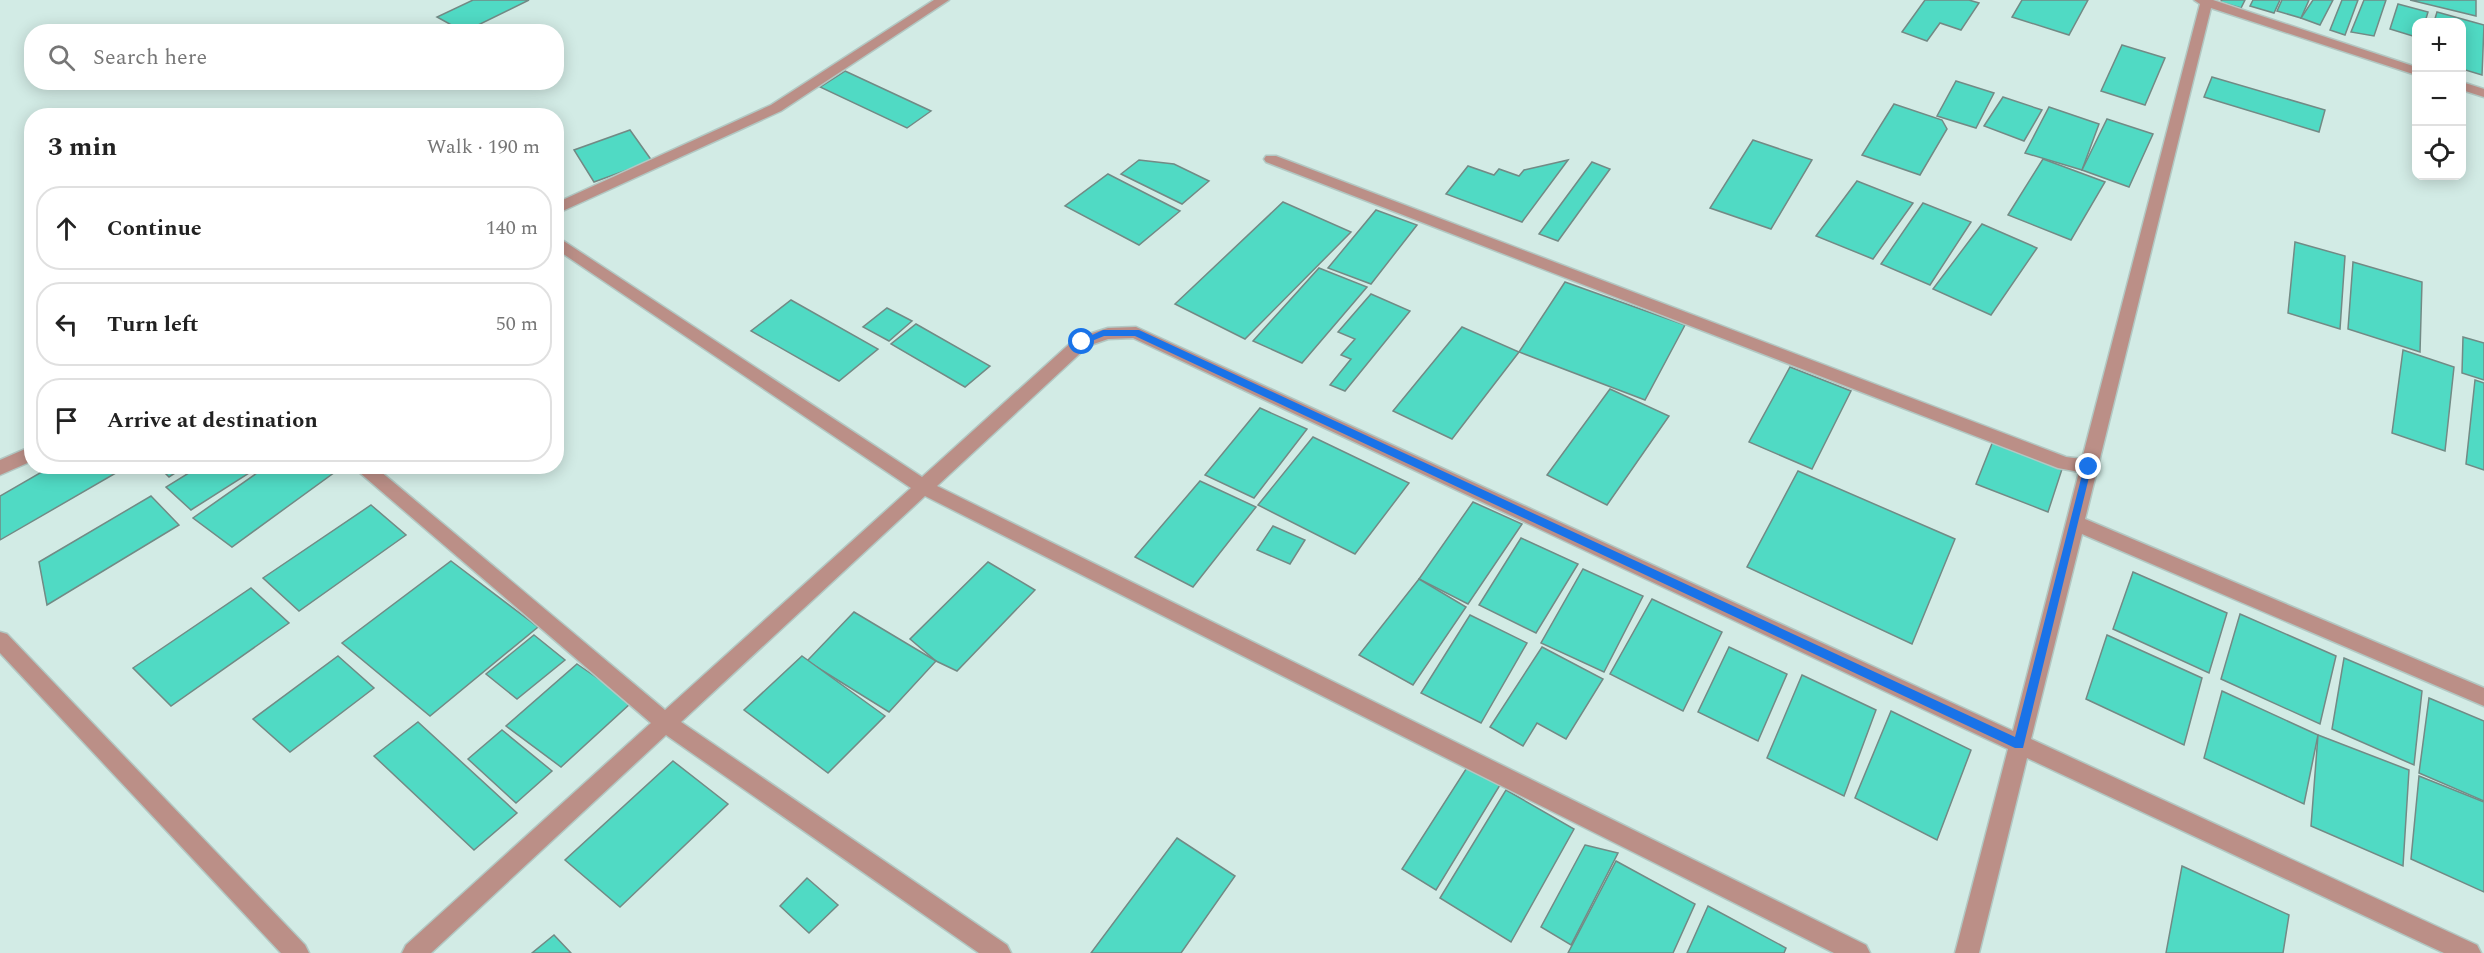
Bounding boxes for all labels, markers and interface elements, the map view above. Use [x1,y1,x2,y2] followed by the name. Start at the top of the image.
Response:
[2412,18,2466,180] map controls
[2412,18,2466,72] button: +
[24,24,564,90] search box
[45,41,78,74] icon: search
[93,41,207,74] text: Search here
[2412,72,2466,126] button: −
[2412,126,2466,180] button: locate
[48,127,117,167] text: 3 min
[427,132,540,162] text: Walk · 190 m
[50,212,83,245] icon: ahead
[107,212,202,245] text: Continue
[486,213,538,243] text: 140 m
[50,308,83,341] icon: left
[107,308,199,341] text: Turn left
[496,309,538,339] text: 50 m
[1068,328,1094,354] route start
[50,404,83,437] icon: arrive
[107,404,318,437] text: Arrive at destination
[2075,453,2101,479] route end

